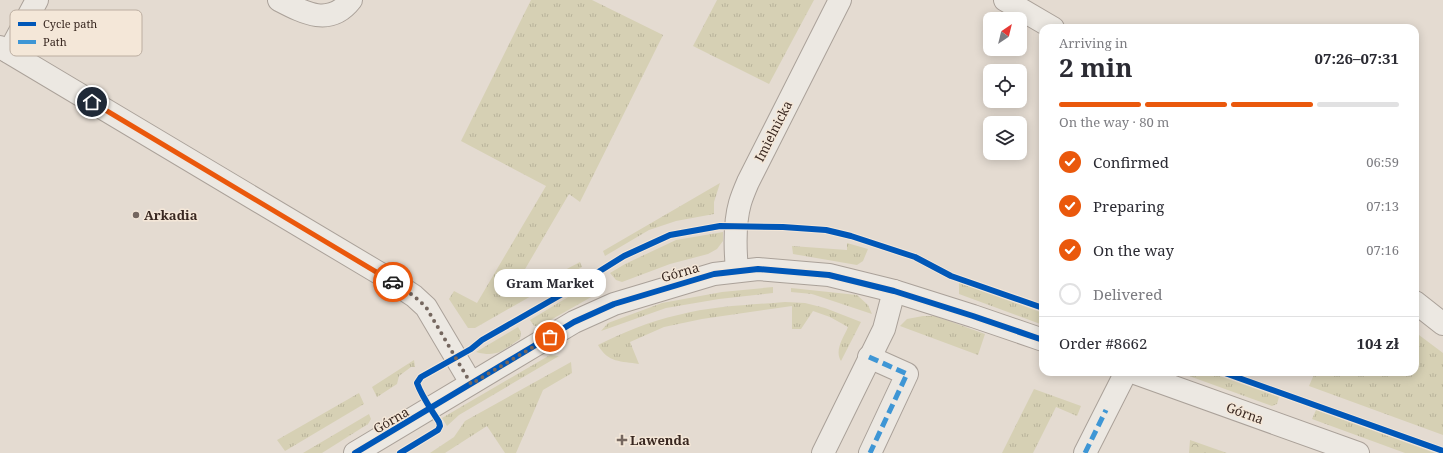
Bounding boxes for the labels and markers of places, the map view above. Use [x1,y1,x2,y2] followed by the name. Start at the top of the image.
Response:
[75,85,109,119] pin
[144,206,198,224] place label: Arkadia
[131,210,141,220] marker: Arkadia
[494,269,606,297] callout: Gram Market
[533,320,567,354] pin
[630,431,690,449] place label: Lawenda
[617,435,627,445] marker: Lawenda

